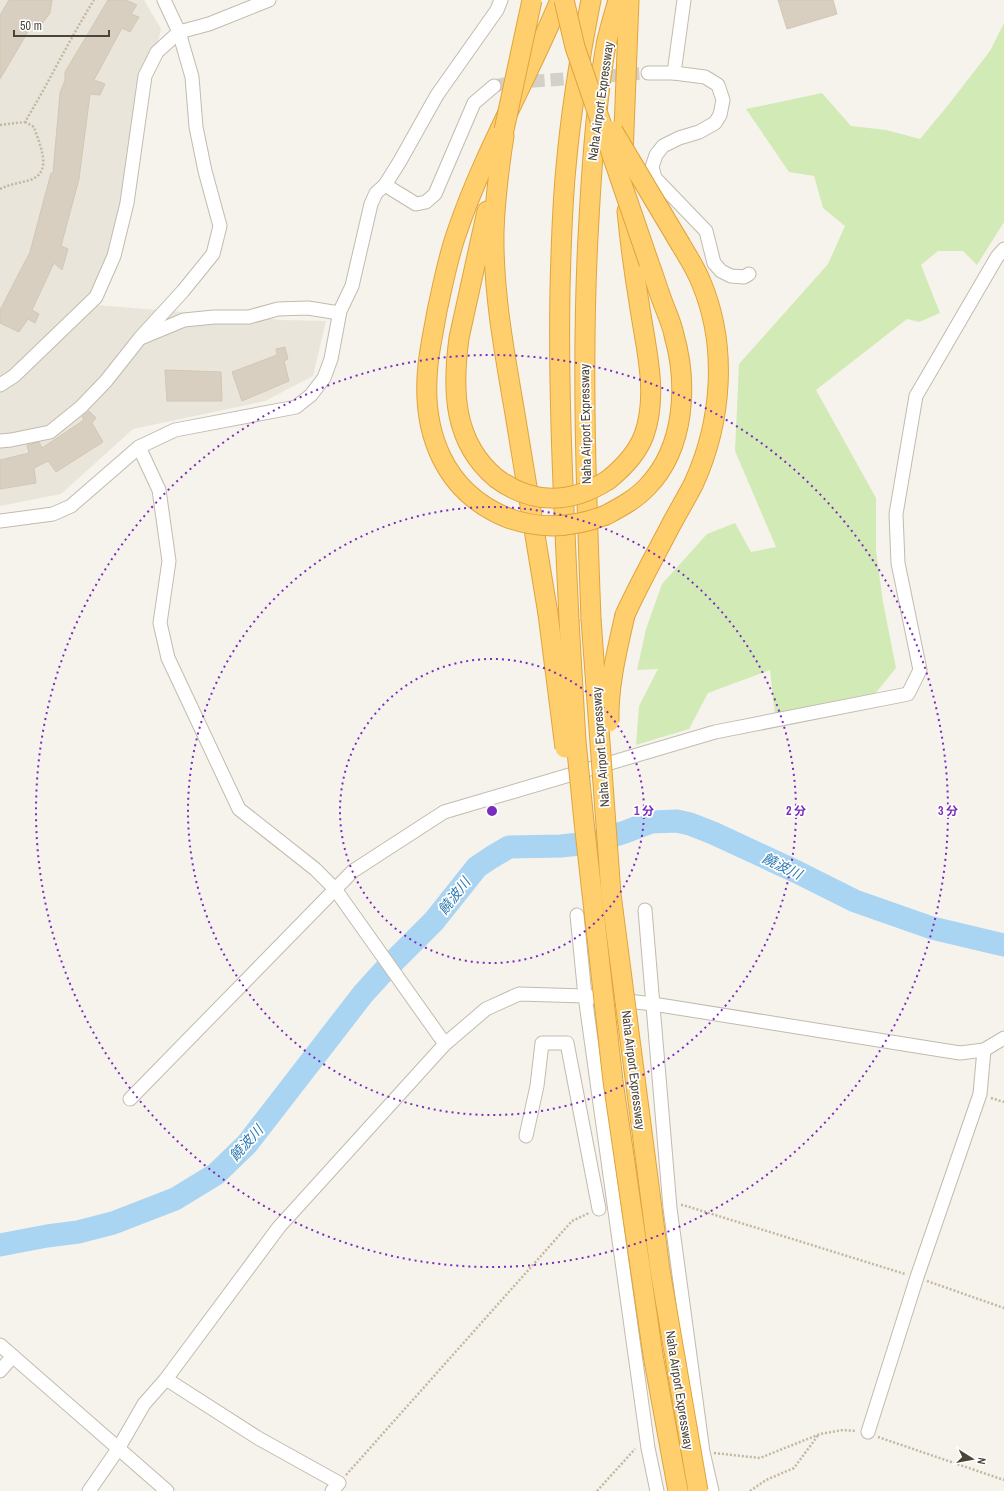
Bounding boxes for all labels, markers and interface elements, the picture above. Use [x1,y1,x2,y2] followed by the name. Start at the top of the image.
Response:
[14,12,109,38] scale bar
[20,18,42,34] text: 50 m
[584,40,617,162] street label: Naha Airport Expressway
[576,363,595,484] street label: Naha Airport Expressway
[588,686,613,808] street label: Naha Airport Expressway
[634,803,654,819] text: 1 分
[786,803,806,819] text: 2 分
[938,803,958,819] text: 3 分
[485,804,499,818] centre of rings
[759,849,807,884] water label: 饒波川
[434,872,475,918] water label: 饒波川
[618,1009,649,1131] street label: Naha Airport Expressway
[225,1120,268,1165] water label: 饒波川
[662,1329,697,1451] street label: Naha Airport Expressway
[952,1439,992,1479] north arrow
[974,1456,989,1465] text: N

